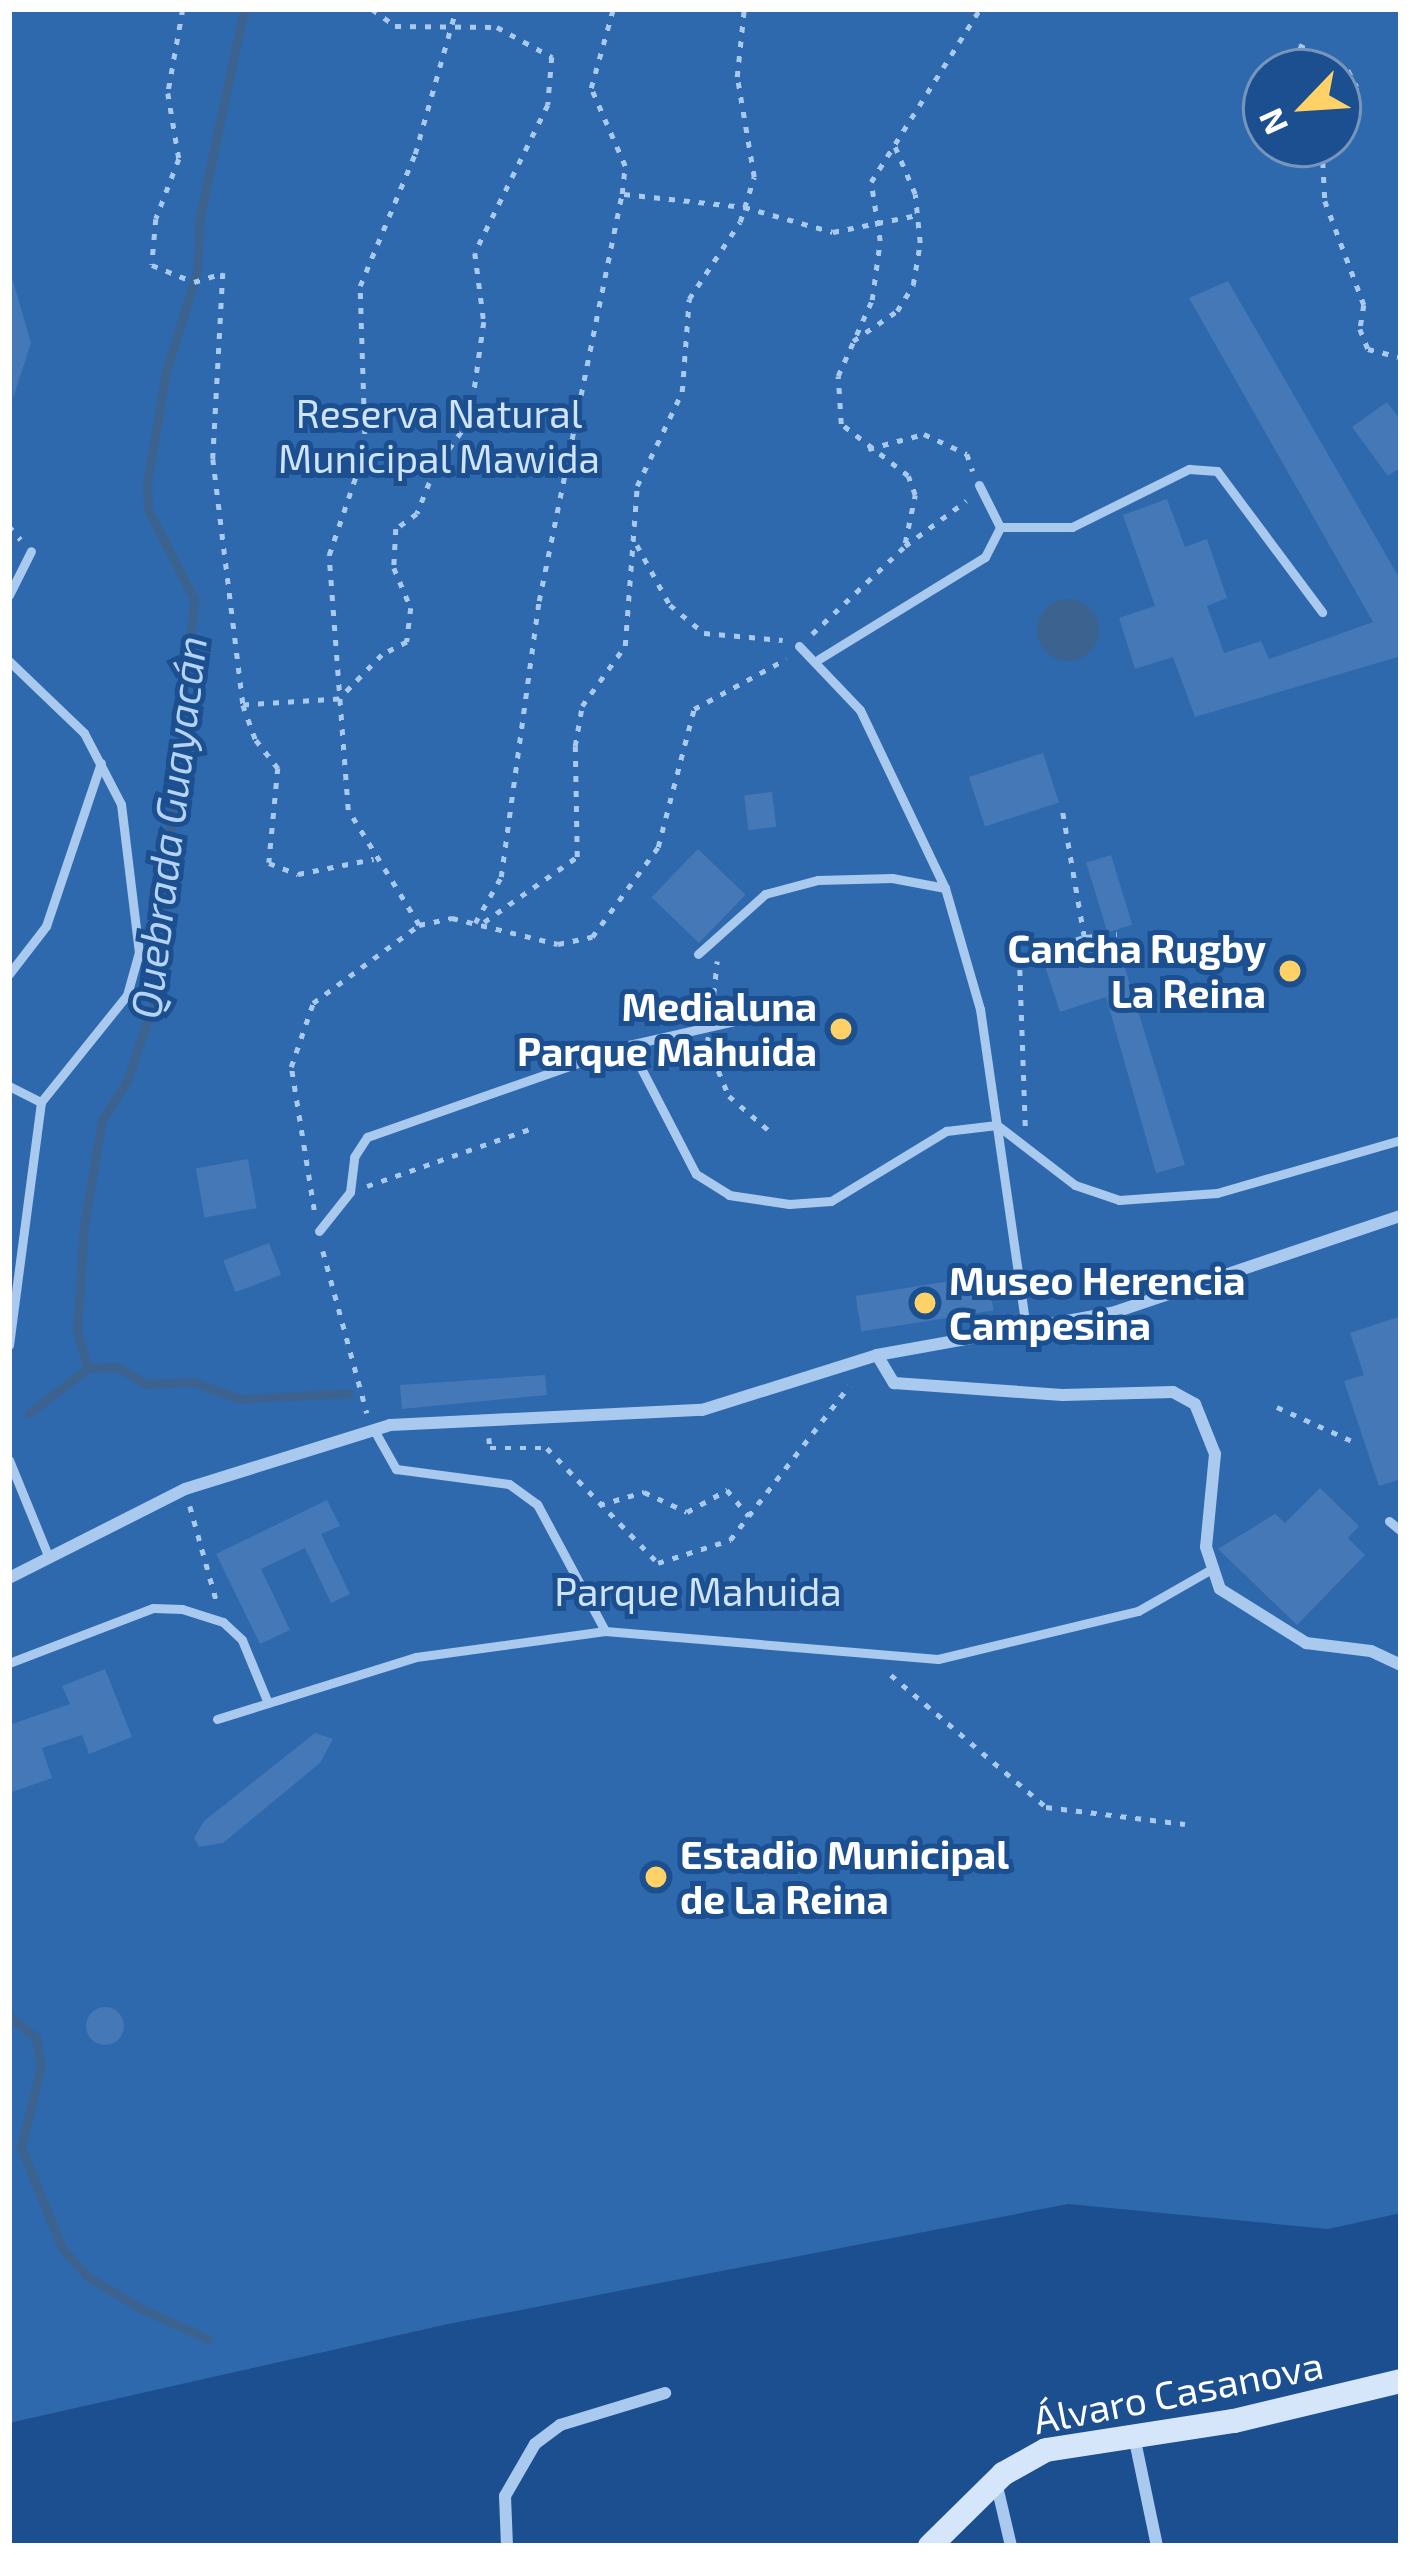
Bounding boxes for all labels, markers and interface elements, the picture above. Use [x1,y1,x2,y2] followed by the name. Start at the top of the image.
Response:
[1242,48,1362,168] north arrow
[1249,103,1295,141] text: N
[278,391,600,482] park label: Reserva Natural Municipal Mawida
[119,633,215,1021] water label: Quebrada Guayacán
[1007,926,1266,1017] place label: Cancha Rugby La Reina
[1277,958,1303,984] marker: Cancha Rugby La Reina
[517,984,817,1075] place label: Medialuna Parque Mahuida
[828,1016,854,1042] marker: Medialuna Parque Mahuida
[949,1258,1245,1349] place label: Museo Herencia Campesina
[912,1290,938,1316] marker: Museo Herencia Campesina
[554,1568,842,1614] park label: Parque Mahuida
[680,1832,1009,1923] place label: Estadio Municipal de La Reina
[643,1864,669,1890] marker: Estadio Municipal de La Reina
[1029,2341,1327,2443] street label: Álvaro Casanova

